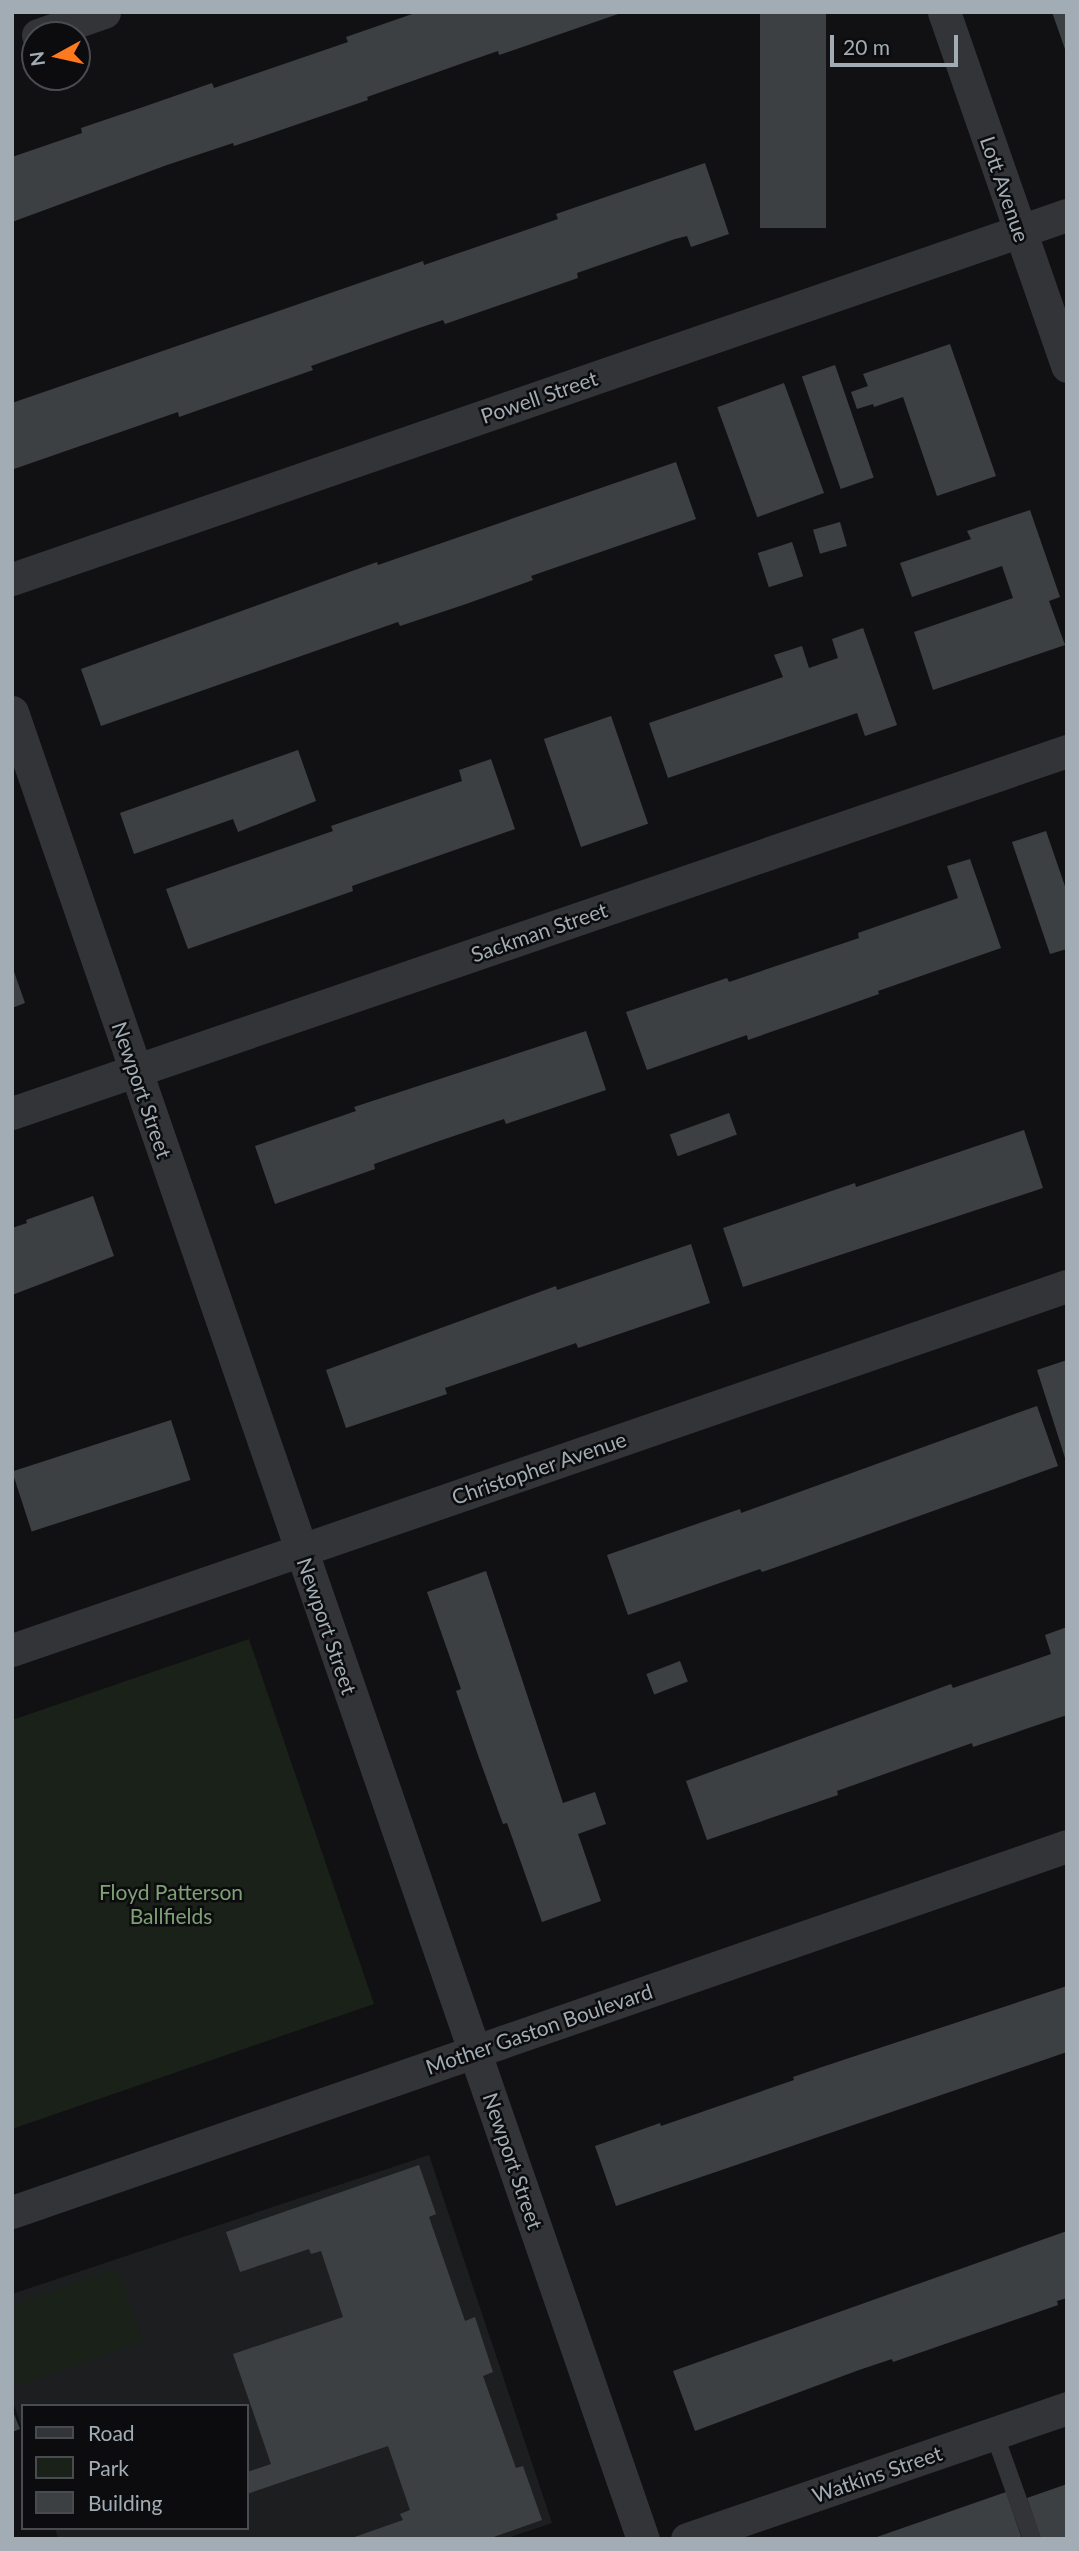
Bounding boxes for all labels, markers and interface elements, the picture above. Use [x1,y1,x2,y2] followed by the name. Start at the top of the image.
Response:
[21,21,91,91] north arrow
[834,21,962,65] scale bar
[843,34,890,59] text: 20 m
[24,50,49,68] text: N
[975,132,1035,246] street label: Lott Avenue
[477,365,601,429] street label: Powell Street
[468,897,610,967] street label: Sackman Street
[107,1018,177,1162] street label: Newport Street
[448,1426,630,1510] street label: Christopher Avenue
[292,1554,362,1698] street label: Newport Street
[99,1879,243,1929] park label: Floyd Patterson Ballfields
[422,1978,656,2080] street label: Mother Gaston Boulevard
[478,2089,548,2233] street label: Newport Street
[21,2404,248,2530] legend
[88,2420,135,2445] text: Road
[809,2440,945,2508] street label: Watkins Street
[88,2455,129,2480] text: Park
[88,2490,163,2515] text: Building

